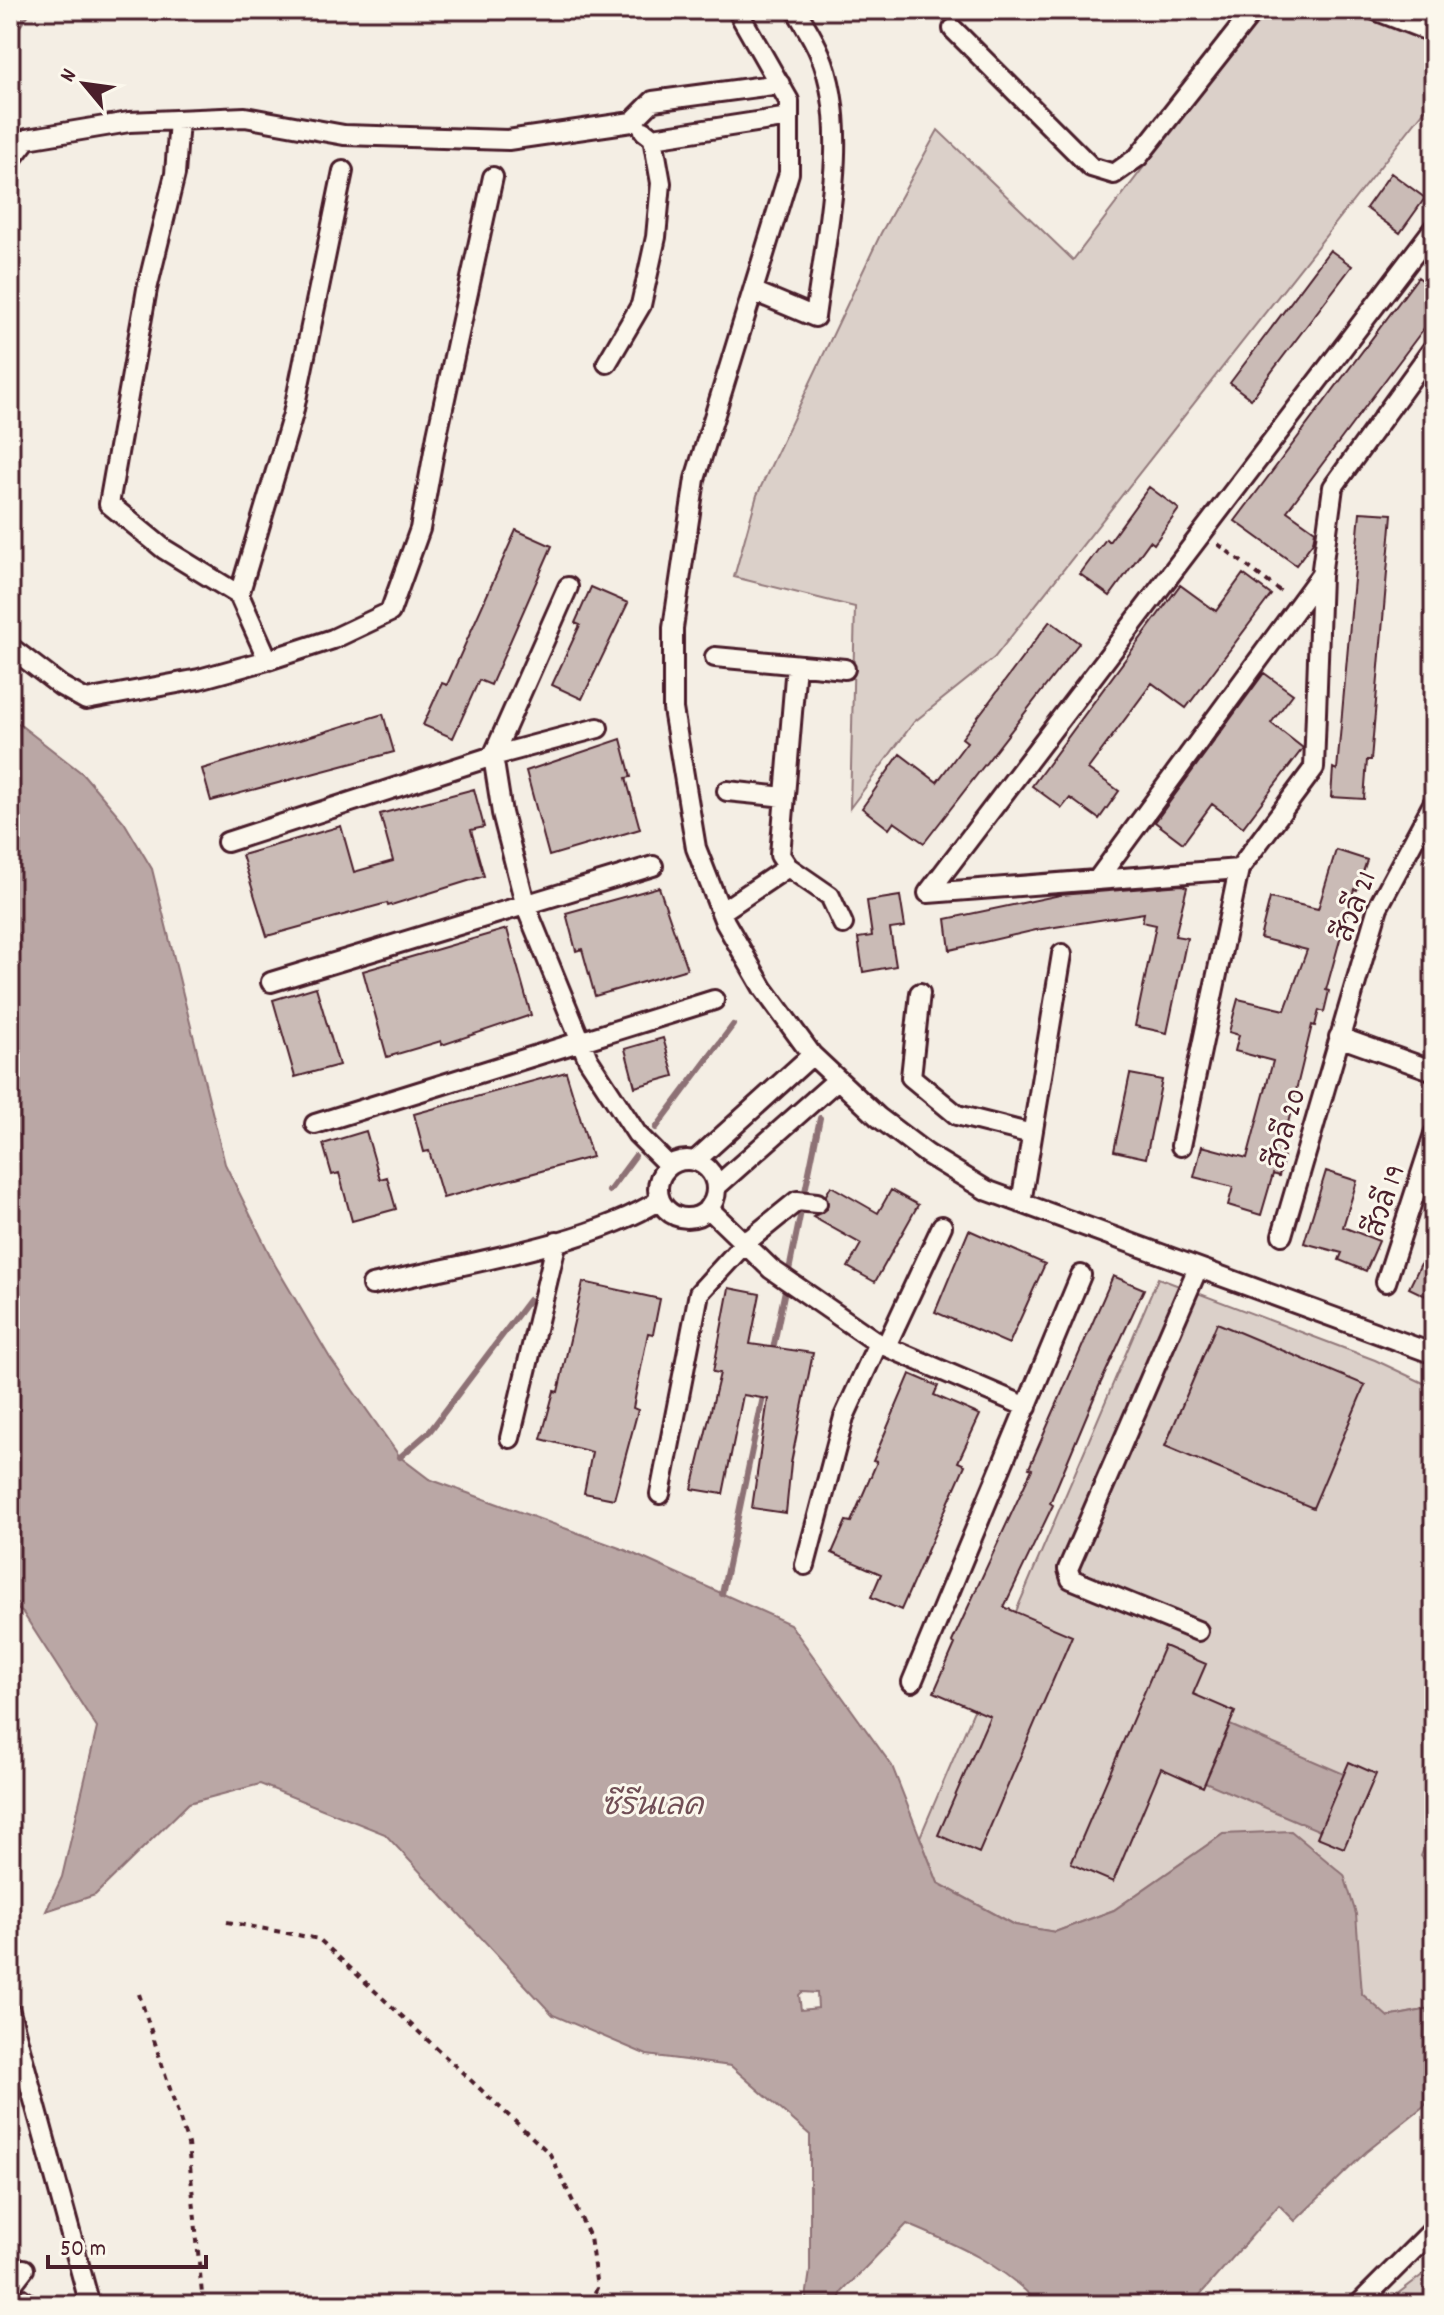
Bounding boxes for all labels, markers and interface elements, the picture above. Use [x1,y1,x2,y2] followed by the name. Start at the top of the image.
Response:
[44,44,124,124] north arrow
[53,64,86,88] text: N
[1324,866,1389,949] street label: สีวลี 21
[1256,1084,1319,1174] street label: สีวลี 20
[1355,1160,1418,1243] street label: สีวลี 19
[601,1785,705,1830] water label: ซีรีนเลค
[48,2219,206,2269] scale bar
[60,2233,106,2267] text: 50 m

